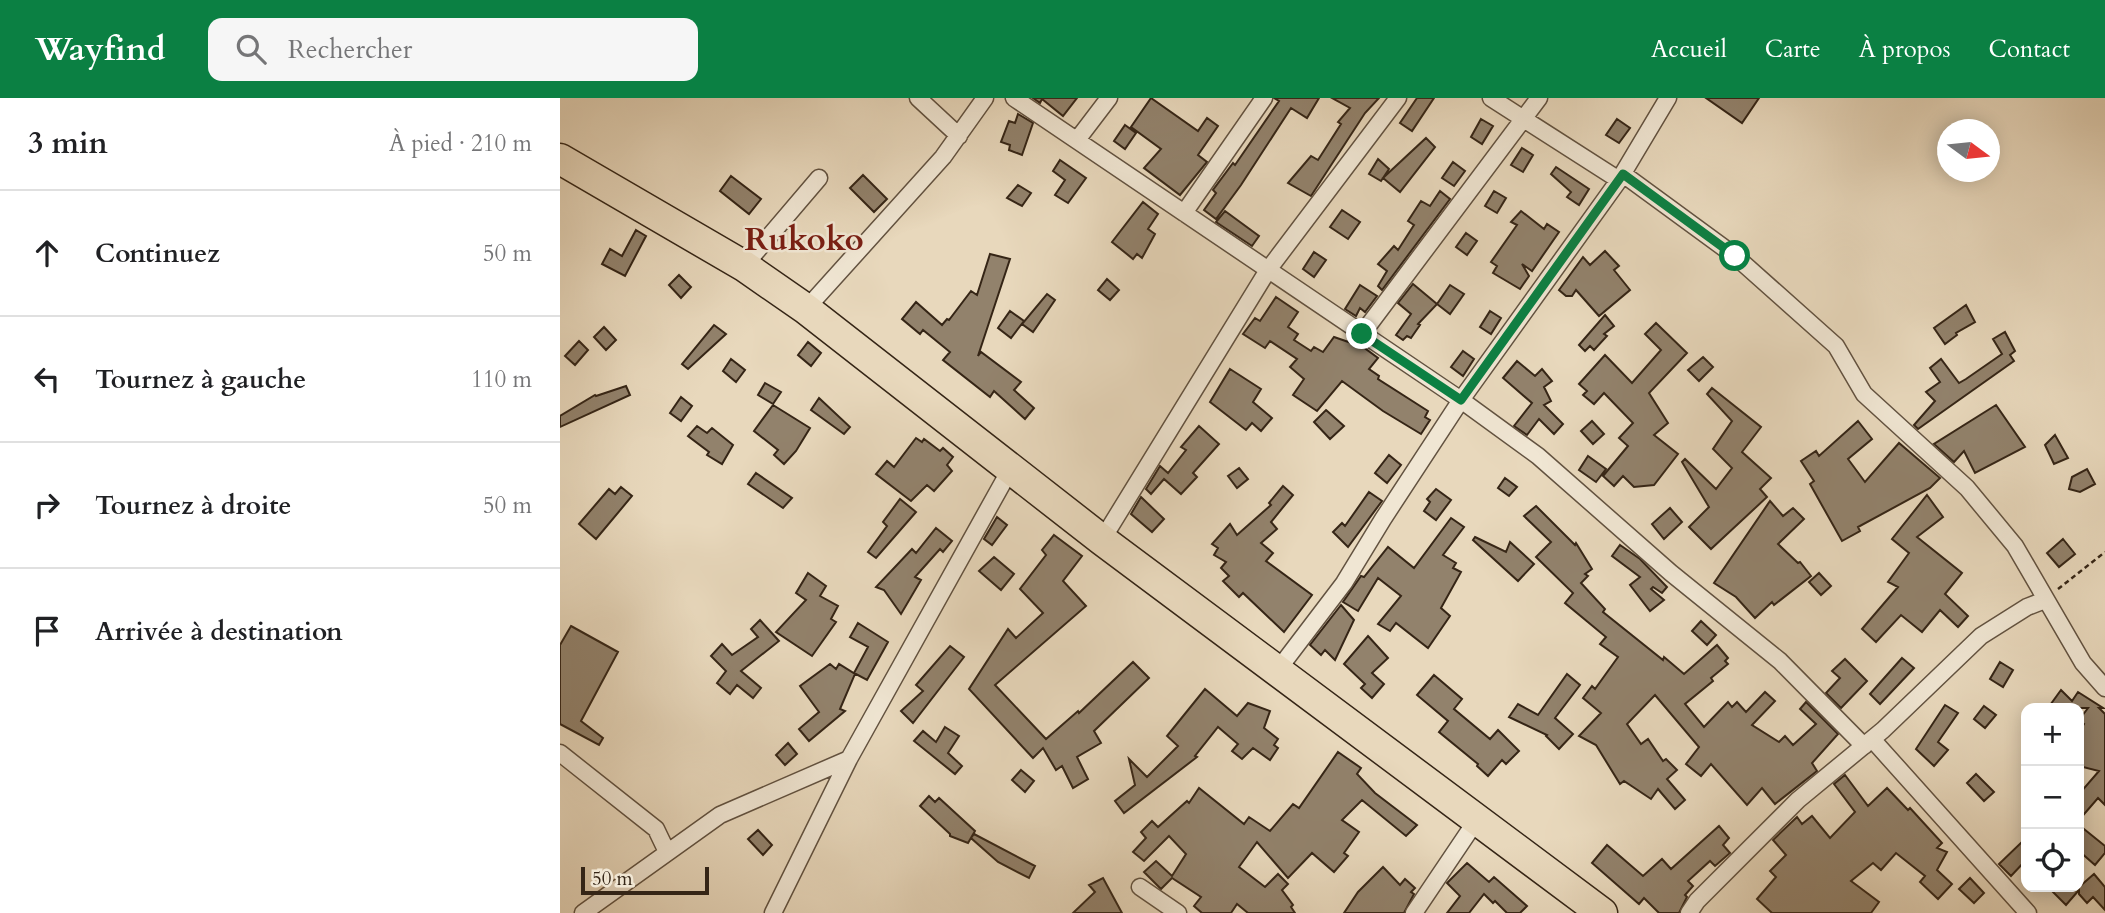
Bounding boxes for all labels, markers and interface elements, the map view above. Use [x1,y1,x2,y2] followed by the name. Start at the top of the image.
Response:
[208,18,698,81] search box
[35,27,166,72] text: Wayfind
[232,30,270,68] icon: search
[288,32,412,67] text: Rechercher
[1651,33,1727,66] text: Accueil
[1765,33,1821,66] text: Carte
[1859,33,1951,66] text: À propos
[1989,33,2070,66] text: Contact
[1937,119,2000,182] north arrow
[28,123,108,164] text: 3 min
[389,128,532,159] text: À pied · 210 m
[744,217,864,262] district label: Rukoko
[28,234,66,272] icon: ahead
[95,236,220,271] text: Continuez
[483,238,532,269] text: 50 m
[1719,240,1750,271] route start
[1346,318,1377,349] route end
[28,360,66,398] icon: left
[95,362,306,397] text: Tournez à gauche
[471,364,532,395] text: 110 m
[28,486,66,524] icon: right
[95,488,291,523] text: Tournez à droite
[483,490,532,521] text: 50 m
[28,612,66,650] icon: arrive
[95,614,343,649] text: Arrivée à destination
[2021,703,2084,892] map controls
[2021,703,2084,766] button: +
[2021,766,2084,829] button: −
[2021,829,2084,892] button: locate
[581,864,709,896] scale bar
[592,866,633,892] text: 50 m

